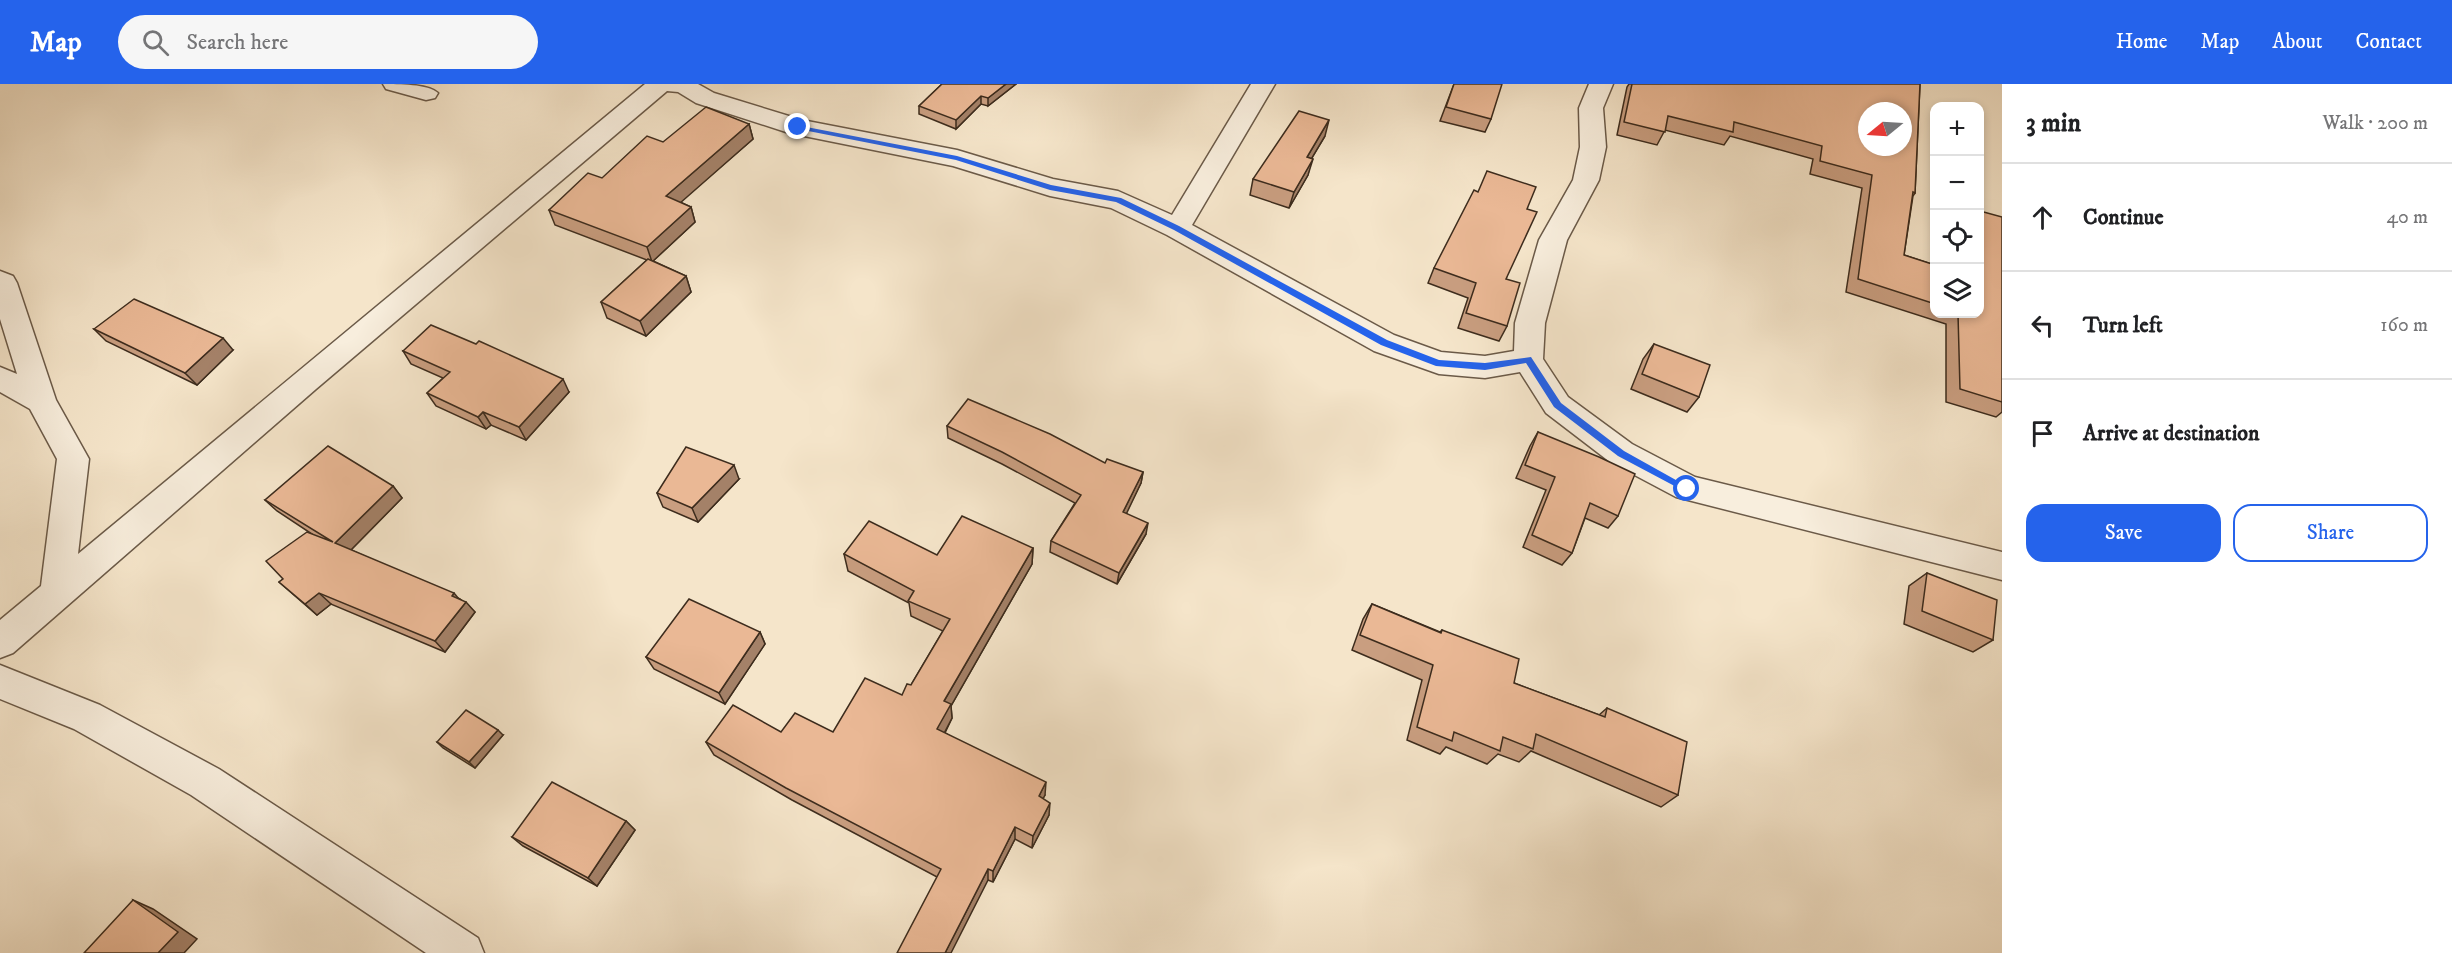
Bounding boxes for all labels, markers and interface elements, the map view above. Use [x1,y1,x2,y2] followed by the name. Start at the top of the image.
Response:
[118,15,538,69] search box
[30,25,82,60] text: Map
[139,26,172,59] icon: search
[187,29,288,56] text: Search here
[2116,29,2168,55] text: Home
[2201,29,2239,55] text: Map
[2272,29,2323,55] text: About
[2356,29,2422,55] text: Contact
[1858,102,1912,156] north arrow
[1930,102,1984,318] map controls
[1930,102,1984,156] button: +
[2026,107,2081,140] text: 3 min
[2322,111,2428,136] text: Walk · 200 m
[784,113,810,139] route end
[1930,156,1984,210] button: −
[2026,201,2059,234] icon: ahead
[2083,204,2164,231] text: Continue
[2386,205,2428,230] text: 40 m
[1930,210,1984,264] button: locate
[1930,264,1984,318] button: layers
[2026,309,2059,342] icon: left
[2083,312,2163,339] text: Turn left
[2380,313,2428,338] text: 160 m
[2026,417,2059,450] icon: arrive
[2083,420,2260,447] text: Arrive at destination
[1673,475,1699,501] route start
[2026,504,2221,562] button: Save
[2233,504,2428,562] button: Share

